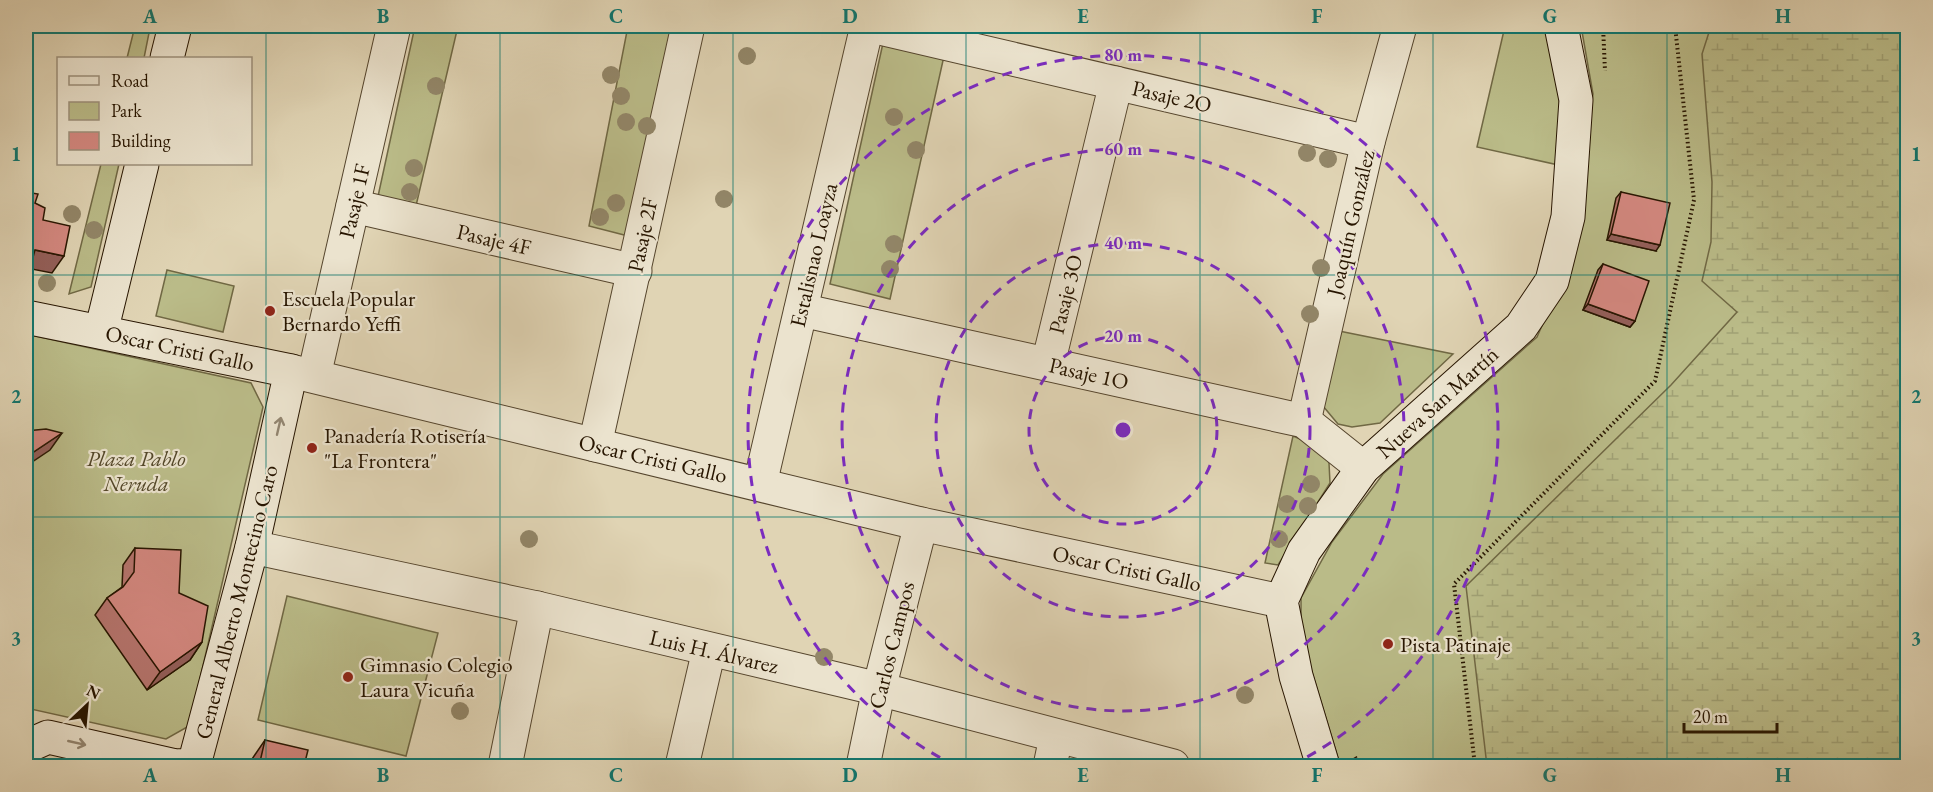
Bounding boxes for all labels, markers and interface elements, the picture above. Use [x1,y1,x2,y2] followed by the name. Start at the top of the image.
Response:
[142,3,158,29] text: A
[377,3,389,29] text: B
[609,3,623,29] text: C
[842,3,858,29] text: D
[1077,3,1089,29] text: E
[1312,3,1323,29] text: F
[1543,3,1557,29] text: G
[1775,3,1791,29] text: H
[1104,43,1142,66] text: 80 m
[57,57,252,165] legend
[111,69,150,92] text: Road
[1129,73,1215,120] street label: Pasaje 2O
[111,99,142,122] text: Park
[111,129,171,152] text: Building
[1104,137,1142,160] text: 60 m
[11,141,21,167] text: 1
[1911,141,1921,167] text: 1
[1319,147,1382,301] street label: Joaquín González
[332,161,377,241] street label: Pasaje 1F
[783,180,844,330] street label: Estalisnao Loayza
[620,195,664,275] street label: Pasaje 2F
[454,217,534,262] street label: Pasaje 4F
[1104,231,1142,254] text: 40 m
[1042,251,1089,337] street label: Pasaje 3O
[282,284,416,338] place label: Escuela Popular Bernardo Yeffi
[263,304,277,318] marker: Escuela Popular Bernardo Yeffi
[103,319,257,378] street label: Oscar Cristi Gallo
[1104,324,1142,347] text: 20 m
[1370,340,1505,465] street label: Nueva San Martín
[1046,350,1132,397] street label: Pasaje 1O
[11,383,22,409] text: 2
[1911,383,1922,409] text: 2
[273,416,285,435] one-way arrow
[1113,420,1133,440] centre of rings
[324,421,486,475] place label: Panadería Rotisería "La Frontera"
[576,427,730,490] street label: Oscar Cristi Gallo
[305,441,319,455] marker: Panadería Rotisería "La Frontera"
[86,444,186,498] park label: Plaza Pablo Neruda
[188,462,285,742] street label: General Alberto Montecino Caro
[1050,539,1204,598] street label: Oscar Cristi Gallo
[862,578,921,712] street label: Carlos Campos
[647,623,782,681] street label: Luis H. Álvarez
[11,625,21,651] text: 3
[1911,625,1921,651] text: 3
[1400,630,1511,659] place label: Pista Patinaje
[1381,637,1395,651] marker: Pista Patinaje
[360,650,513,704] place label: Gimnasio Colegio Laura Vicuña
[341,670,355,684] marker: Gimnasio Colegio Laura Vicuña
[57,675,117,735] north arrow
[83,680,104,704] text: N
[1684,696,1777,734] scale bar
[1693,705,1728,728] text: 20 m
[67,738,86,750] one-way arrow
[142,762,158,788] text: A
[377,762,389,788] text: B
[609,762,623,788] text: C
[842,762,858,788] text: D
[1077,762,1089,788] text: E
[1312,762,1323,788] text: F
[1543,762,1557,788] text: G
[1775,762,1791,788] text: H

